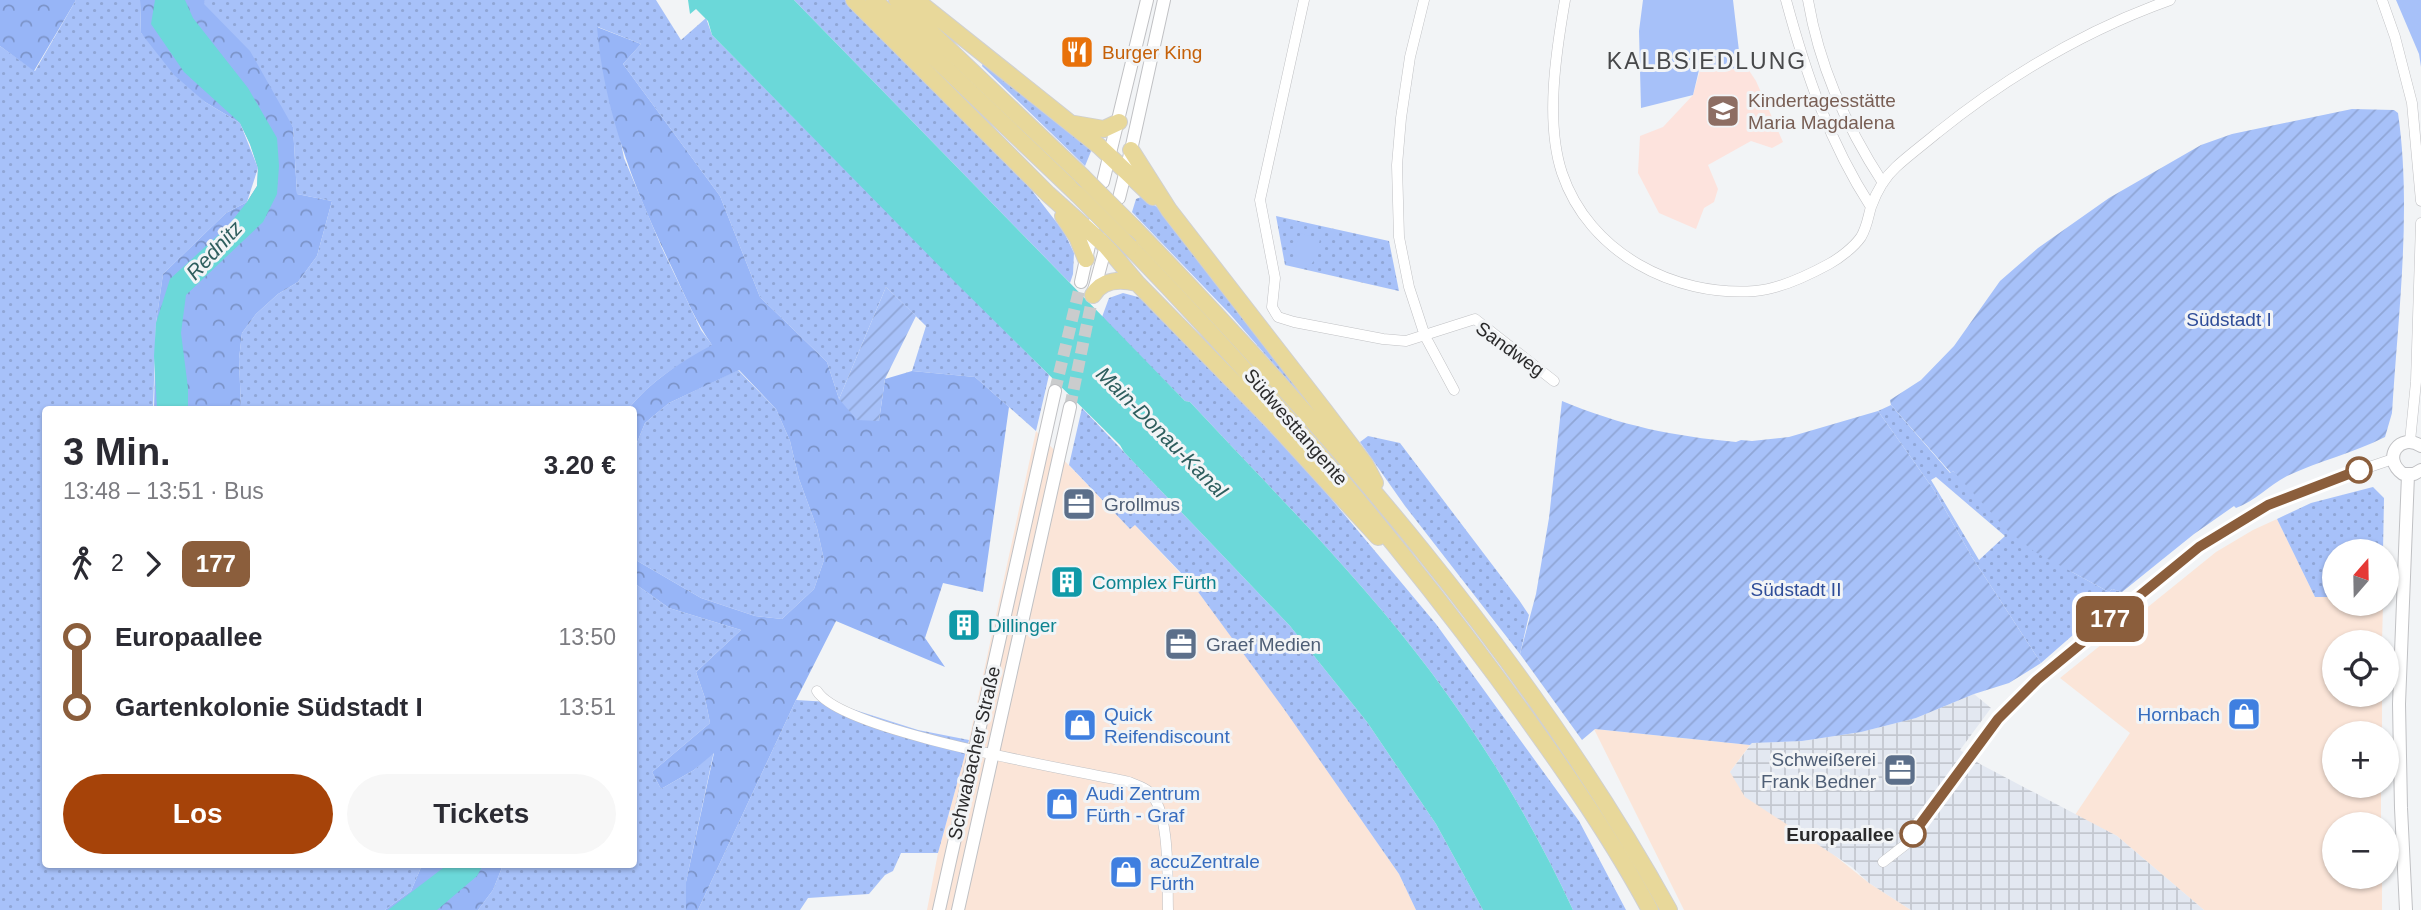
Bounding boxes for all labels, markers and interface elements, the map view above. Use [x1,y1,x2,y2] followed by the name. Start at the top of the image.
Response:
[1058,33,1096,71] restaurant icon: Burger King
[1102,42,1202,63] place label: Burger King
[1607,48,1807,74] district label: KALBSIEDLUNG
[1748,90,1896,133] place label: Kindertagesstätte Maria Magdalena
[1704,92,1742,130] school or university icon: Kindertagesstätte Maria Magdalena
[181,216,247,284] water label: Rednitz
[2186,309,2272,330] park label: Südstadt I
[1472,317,1548,381] street label: Sandweg
[1092,362,1233,503] water label: Main-Donau-Kanal
[1240,365,1352,489] street label: Südwesttangente
[63,431,171,473] text: 3 Min.
[544,450,616,480] text: 3.20 €
[2346,457,2372,483] unlabelled marker
[63,478,264,504] text: 13:48 – 13:51 · Bus
[1060,485,1098,523] office icon: Grollmus
[1104,494,1180,515] place label: Grollmus
[2322,539,2399,616] north arrow
[2322,539,2399,889] map controls
[63,545,101,583] icon: walk
[134,545,172,583] icon: forward
[111,550,124,576] text: 2
[196,550,236,577] text: 177
[1048,563,1086,601] building icon: Complex Fürth
[1092,572,1217,593] place label: Complex Fürth
[1751,579,1841,600] park label: Südstadt II
[2070,596,2150,642] line badge: 177
[2090,605,2130,632] text: 177
[945,606,983,644] building icon: Dillinger
[988,615,1057,636] place label: Dillinger
[115,622,262,652] text: Europaallee
[558,624,616,650] text: 13:50
[1162,625,1200,663] office icon: Graef Medien
[2322,630,2399,707] button: locate
[1206,634,1321,655] place label: Graef Medien
[944,664,1004,842] street label: Schwabacher Straße
[115,692,423,722] text: Gartenkolonie Südstadt I
[558,694,616,720] text: 13:51
[2225,695,2263,733] shop icon: Hornbach
[1104,704,1230,747] place label: Quick Reifendiscount
[2138,704,2220,725] place label: Hornbach
[1061,706,1099,744] shop icon: Quick Reifendiscount
[2322,721,2399,798] button: +
[1761,749,1877,792] place label: Schweißerei Frank Bedner
[1881,751,1919,789] office icon: Schweißerei Frank Bedner
[63,774,333,854] button: Los
[347,774,616,854] button: Tickets
[1086,783,1200,826] place label: Audi Zentrum Fürth - Graf
[1043,785,1081,823] shop icon: Audi Zentrum Fürth - Graf
[2322,812,2399,889] button: −
[1900,821,1926,847] marker: Europaallee
[1786,824,1894,845] place label: Europaallee
[1150,851,1260,894] place label: accuZentrale Fürth
[1107,853,1145,891] shop icon: accuZentrale Fürth

